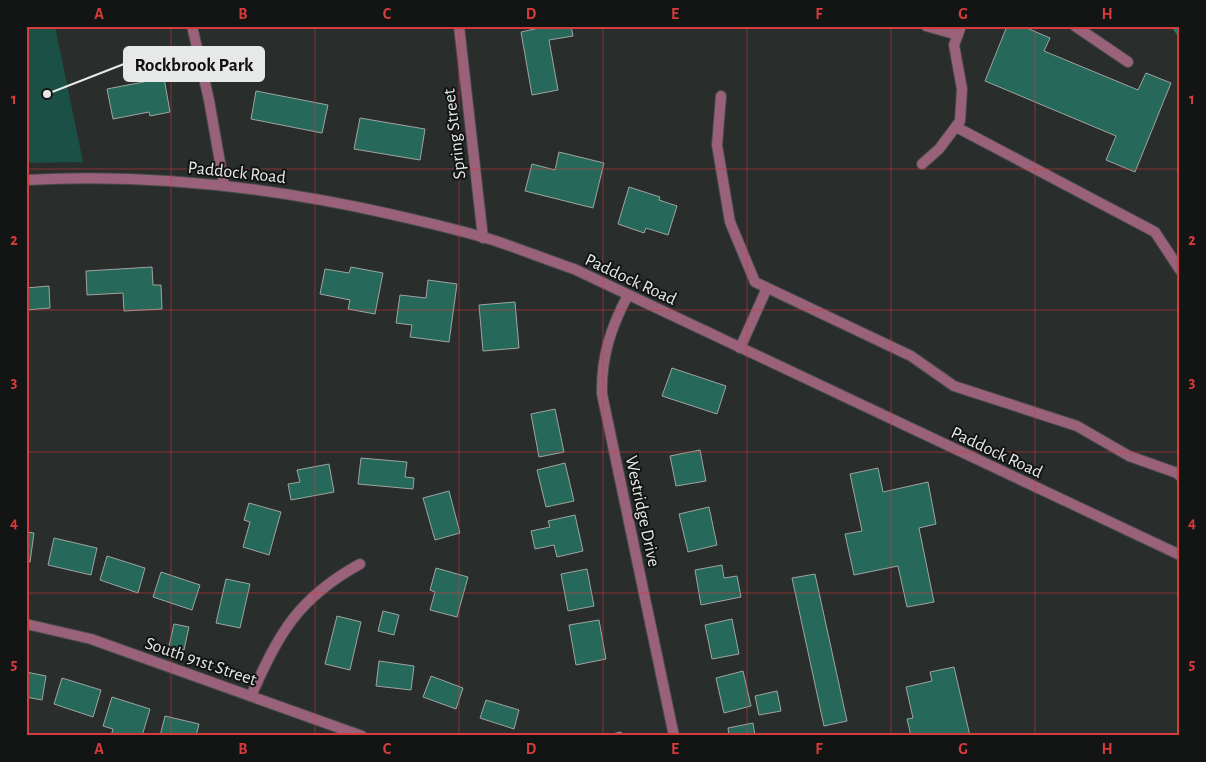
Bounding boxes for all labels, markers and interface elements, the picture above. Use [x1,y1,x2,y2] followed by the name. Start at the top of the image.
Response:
[94,6,104,22] text: A
[238,6,248,22] text: B
[383,6,392,22] text: C
[526,6,537,22] text: D
[671,6,679,22] text: E
[815,6,823,22] text: F
[958,6,968,22] text: G
[1101,6,1113,22] text: H
[124,47,264,81] callout: Rockbrook Park
[134,56,254,75] text: Rockbrook Park
[440,87,469,180] street label: Spring Street
[11,91,17,107] text: 1
[1189,91,1195,107] text: 1
[187,159,287,187] street label: Paddock Road
[10,232,18,248] text: 2
[1188,232,1196,248] text: 2
[582,251,679,309] street label: Paddock Road
[11,374,18,390] text: 3
[1189,374,1196,390] text: 3
[948,424,1045,482] street label: Paddock Road
[621,454,663,568] street label: Westridge Drive
[10,515,18,531] text: 4
[1188,515,1196,531] text: 4
[143,634,259,690] street label: South 91st Street
[11,656,18,672] text: 5
[1189,656,1196,672] text: 5
[94,741,104,757] text: A
[238,741,248,757] text: B
[383,741,392,757] text: C
[526,741,537,757] text: D
[671,741,679,757] text: E
[815,741,823,757] text: F
[958,741,968,757] text: G
[1101,741,1113,757] text: H

